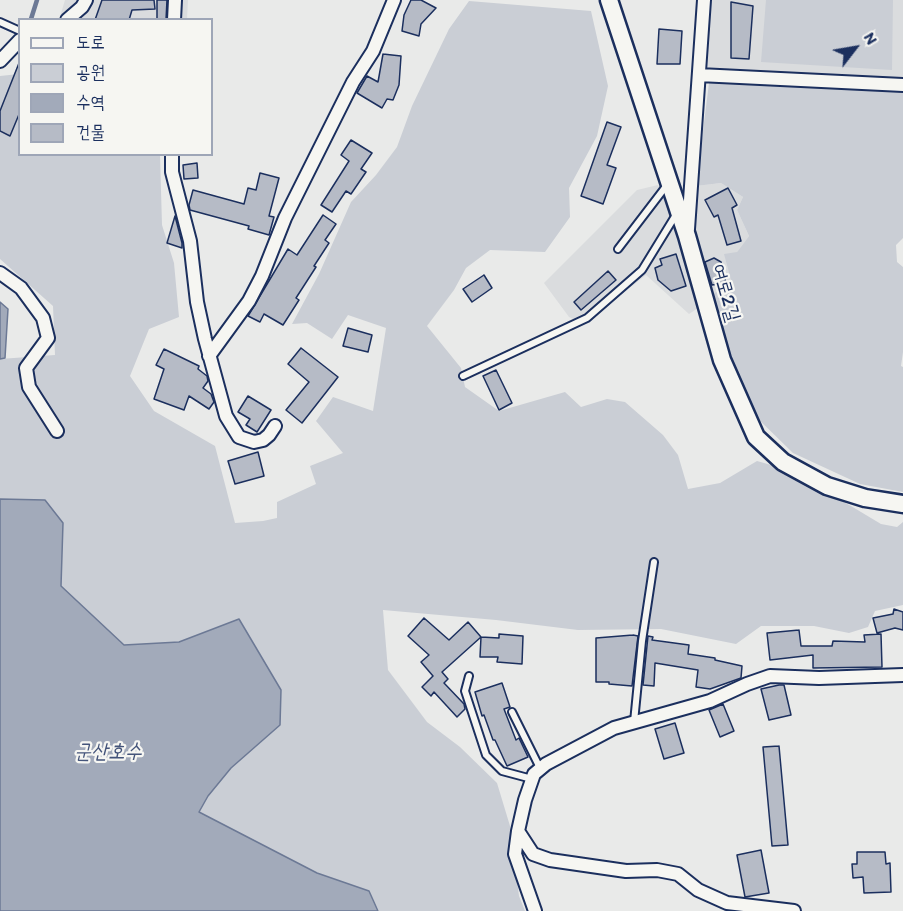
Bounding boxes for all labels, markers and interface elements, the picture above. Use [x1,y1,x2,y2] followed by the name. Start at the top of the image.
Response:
[18,18,213,156] legend
[825,18,885,78] north arrow
[860,29,882,48] text: N
[76,31,105,53] text: 도로
[76,61,105,83] text: 공원
[76,91,105,113] text: 수역
[76,121,105,143] text: 건물
[705,261,745,325] street label: 여로2길
[74,740,142,766] water label: 군산호수

